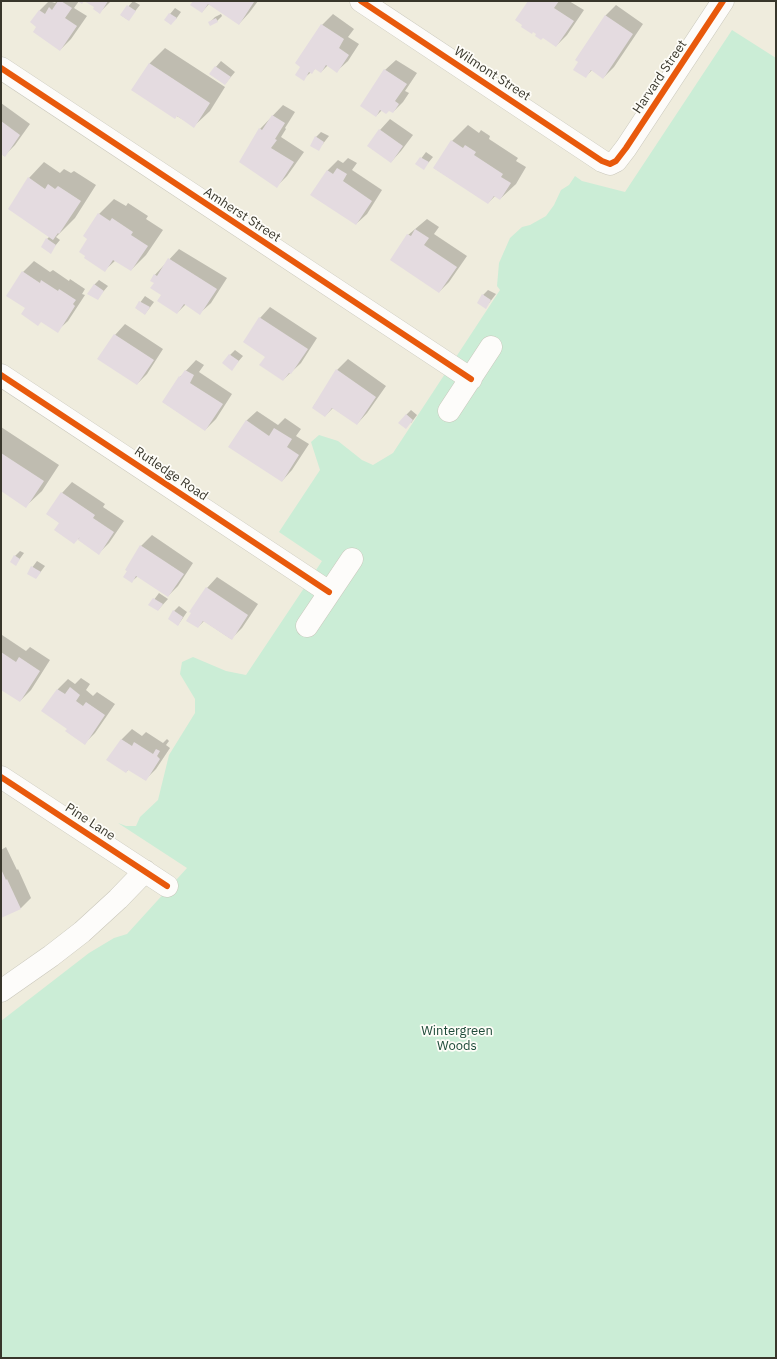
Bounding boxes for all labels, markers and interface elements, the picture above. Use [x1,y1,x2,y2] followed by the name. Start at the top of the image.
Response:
[630,37,690,117] street label: Harvard Street
[451,44,533,104] street label: Wilmont Street
[201,184,283,246] street label: Amherst Street
[131,444,211,504] street label: Rutledge Road
[62,800,118,844] street label: Pine Lane
[421,1023,493,1054] park label: Wintergreen Woods

